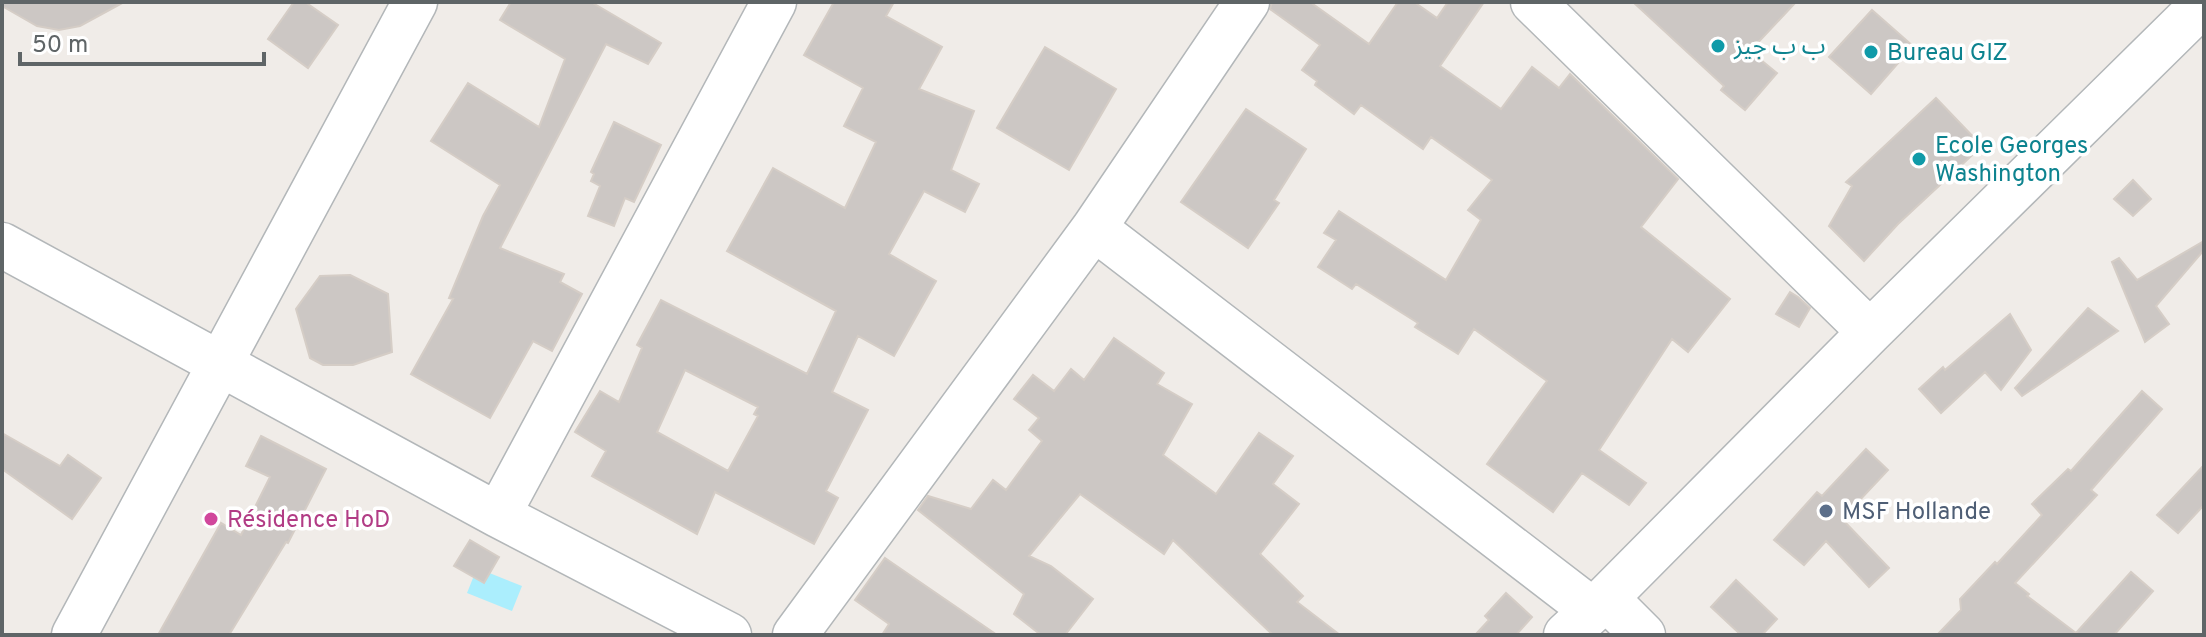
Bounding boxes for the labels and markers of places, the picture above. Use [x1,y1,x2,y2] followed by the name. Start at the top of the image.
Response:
[1733,33,1826,63] place label: ب ب جيز
[1709,37,1727,55] marker: ب ب جيز
[1887,39,2008,69] place label: Bureau GIZ
[1862,43,1880,61] marker: Bureau GIZ
[1935,132,2088,190] place label: Ecole Georges Washington
[1910,150,1928,168] marker: Ecole Georges Washington
[1842,498,1991,528] place label: MSF Hollande
[1817,502,1835,520] marker: MSF Hollande
[227,506,391,536] place label: Résidence HoD
[202,510,220,528] marker: Résidence HoD

